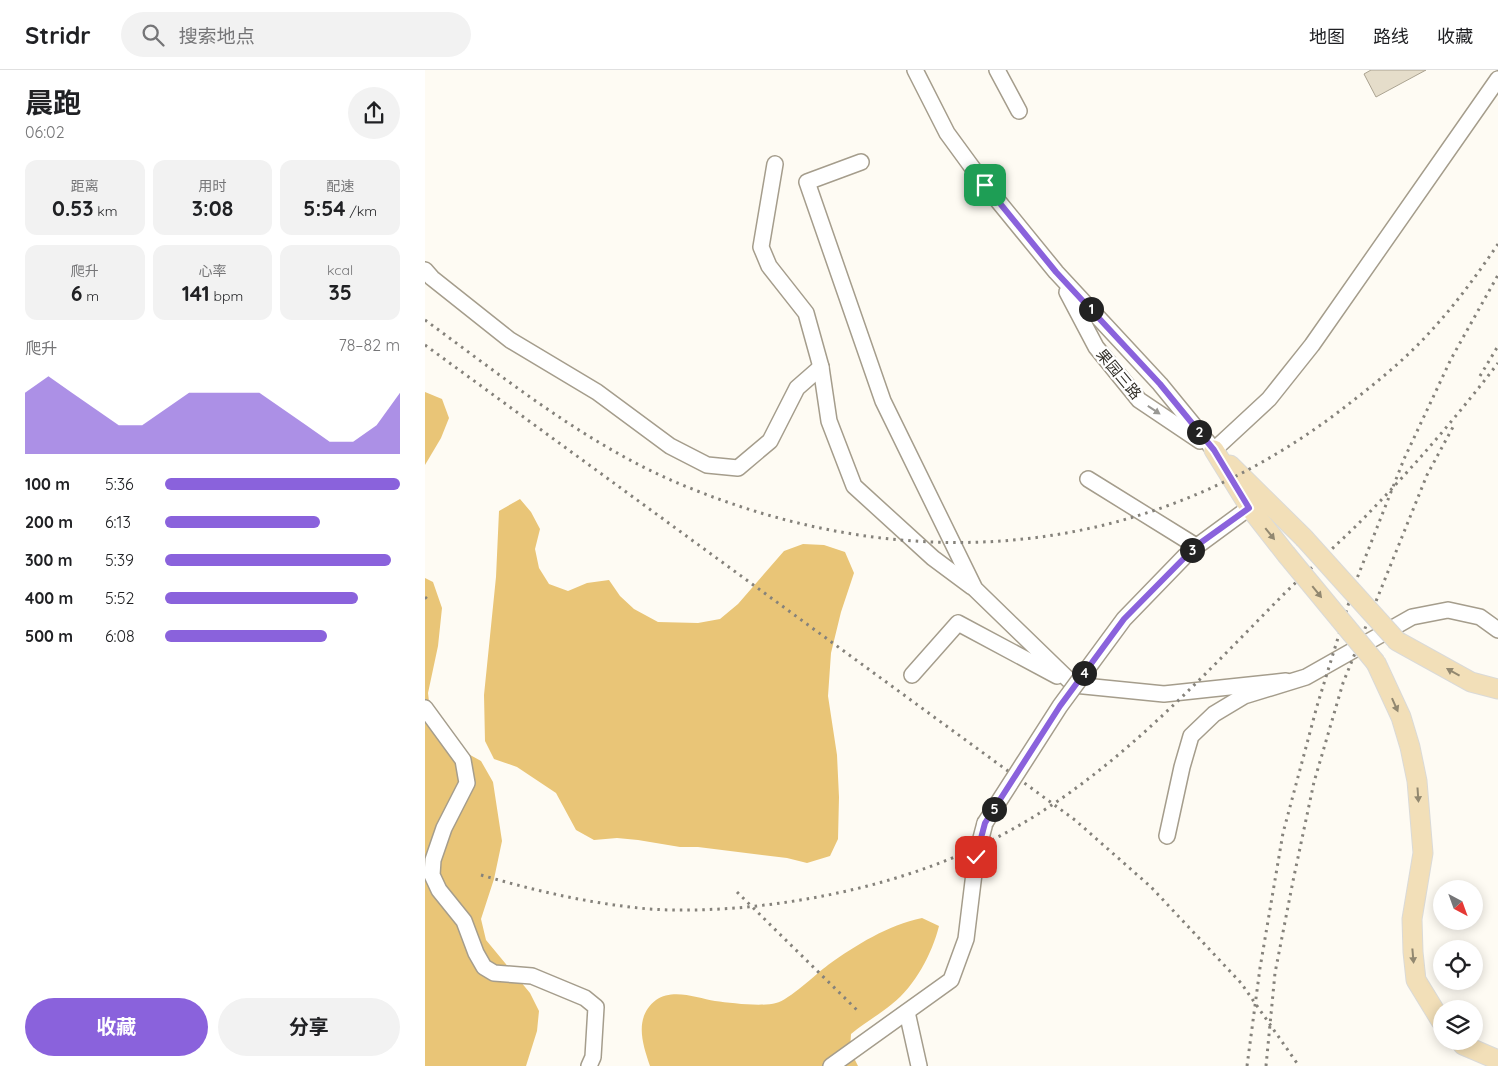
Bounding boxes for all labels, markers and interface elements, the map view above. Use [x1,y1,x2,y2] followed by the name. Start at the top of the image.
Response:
[121,12,471,57] search box
[25,20,91,50] text: Stridr
[139,21,167,49] icon: search
[179,24,255,48] text: 搜索地点
[1309,25,1345,48] text: 地图
[1373,25,1409,48] text: 路线
[1437,25,1473,48] text: 收藏
[25,85,81,120] text: 晨跑
[348,87,400,139] button: share
[25,122,65,142] text: 06:02
[964,164,1006,206] pin
[971,171,999,199] icon: arrive
[71,177,99,195] text: 距离
[198,177,226,195] text: 用时
[326,177,354,195] text: 配速
[52,195,94,221] text: 0.53
[192,195,233,221] text: 3:08
[303,195,346,221] text: 5:54
[94,202,118,220] text: km
[346,202,377,220] text: /km
[327,261,353,279] text: kcal
[71,262,99,280] text: 爬升
[198,262,226,280] text: 心率
[328,279,352,305] text: 35
[71,280,82,306] text: 6
[182,280,210,306] text: 141
[82,287,99,305] text: m
[210,287,243,305] text: bpm
[1079,296,1103,322] pin: 1
[1089,300,1094,318] text: 1
[339,335,400,355] text: 78–82 m
[25,338,57,358] text: 爬升
[1092,345,1146,403] street label: 果园三路
[1148,405,1161,415] one-way arrow
[1187,420,1211,444] pin: 2
[1196,423,1203,441] text: 2
[25,474,70,494] text: 100 m
[105,474,134,494] text: 5:36
[25,512,73,532] text: 200 m
[105,512,131,532] text: 6:13
[1265,527,1276,540] one-way arrow
[1179,538,1205,562] pin: 3
[1189,541,1196,559] text: 3
[25,550,72,570] text: 300 m
[105,550,134,570] text: 5:39
[1312,585,1323,598] one-way arrow
[25,588,73,608] text: 400 m
[105,588,134,608] text: 5:52
[25,626,73,646] text: 500 m
[105,626,135,646] text: 6:08
[1071,660,1097,686] pin: 4
[1080,664,1089,682] text: 4
[1446,667,1459,676] one-way arrow
[1391,698,1399,712] one-way arrow
[1415,787,1423,803] one-way arrow
[981,796,1007,822] pin: 5
[990,800,999,818] text: 5
[955,836,997,878] pin
[962,843,990,871] icon: check
[1433,880,1483,930] north arrow
[1433,880,1483,1050] map controls
[1433,940,1483,990] button: locate
[1410,949,1418,965] one-way arrow
[25,998,208,1056] button: 收藏
[218,998,400,1056] button: 分享
[1433,1000,1483,1050] button: layers

